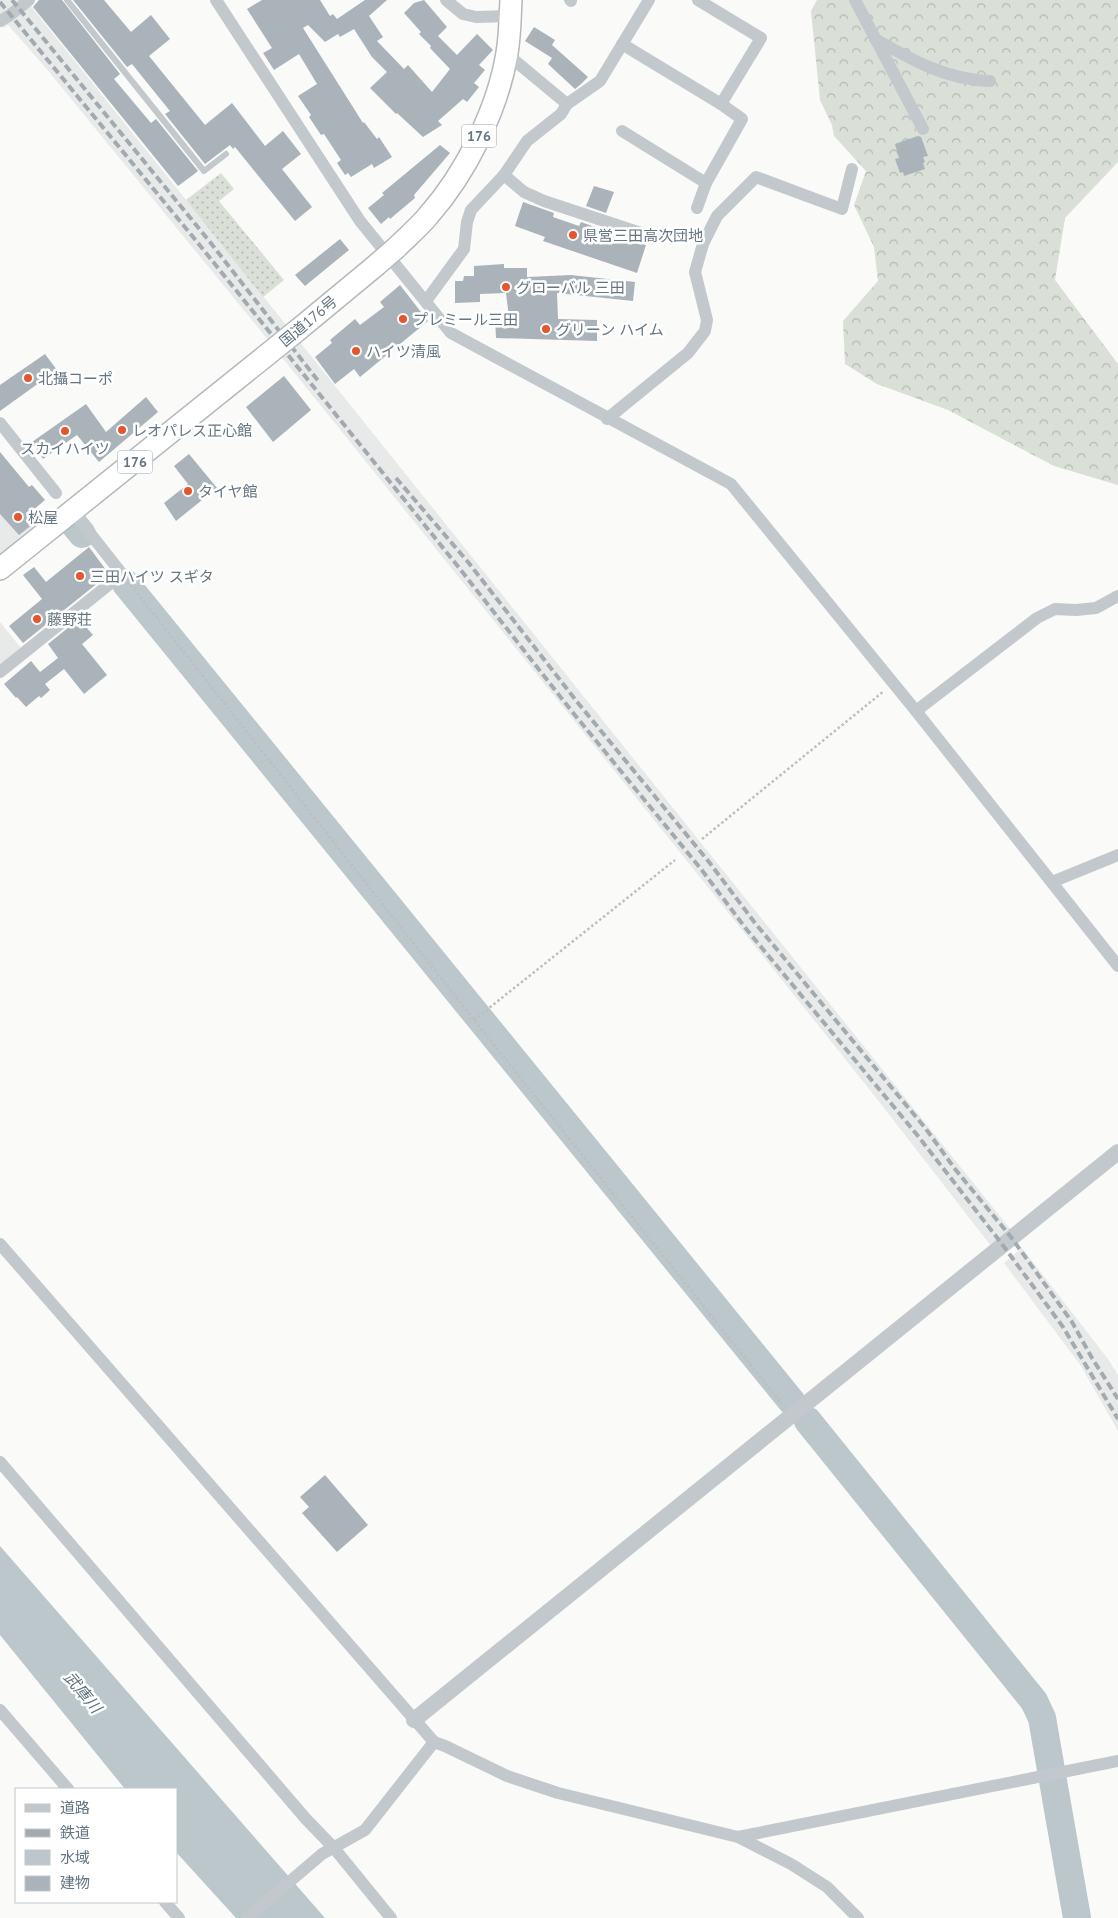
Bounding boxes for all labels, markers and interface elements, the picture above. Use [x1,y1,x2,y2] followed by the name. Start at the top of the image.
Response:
[462,124,496,148] road number: 176
[583,226,703,245] place label: 県営三田高次団地
[567,229,579,241] marker: 県営三田高次団地
[516,278,625,297] place label: グローバル 三田
[500,281,512,293] marker: グローバル 三田
[275,291,341,351] street label: 国道176号
[413,310,518,329] place label: プレミール三田
[397,313,409,325] marker: プレミール三田
[556,320,664,339] place label: グリーン ハイム
[540,323,552,335] marker: グリーン ハイム
[366,342,441,361] place label: ハイツ清風
[350,345,362,357] marker: ハイツ清風
[38,369,113,388] place label: 北攝コーポ
[22,372,34,384] marker: 北攝コーポ
[132,421,252,440] place label: レオパレス正心館
[116,424,128,436] marker: レオパレス正心館
[59,425,71,437] marker: スカイハイツ
[20,439,110,458] place label: スカイハイツ
[118,451,152,474] road number: 176
[198,482,258,501] place label: タイヤ館
[182,485,194,497] marker: タイヤ館
[28,508,58,527] place label: 松屋
[12,511,24,523] marker: 松屋
[90,567,214,586] place label: 三田ハイツ スギタ
[74,570,86,582] marker: 三田ハイツ スギタ
[47,610,92,629] place label: 藤野荘
[31,613,43,625] marker: 藤野荘
[60,1667,107,1718] water label: 武庫川
[15,1788,178,1903] legend
[60,1798,90,1817] text: 道路
[60,1823,90,1842] text: 鉄道
[60,1848,90,1867] text: 水域
[60,1873,90,1892] text: 建物

